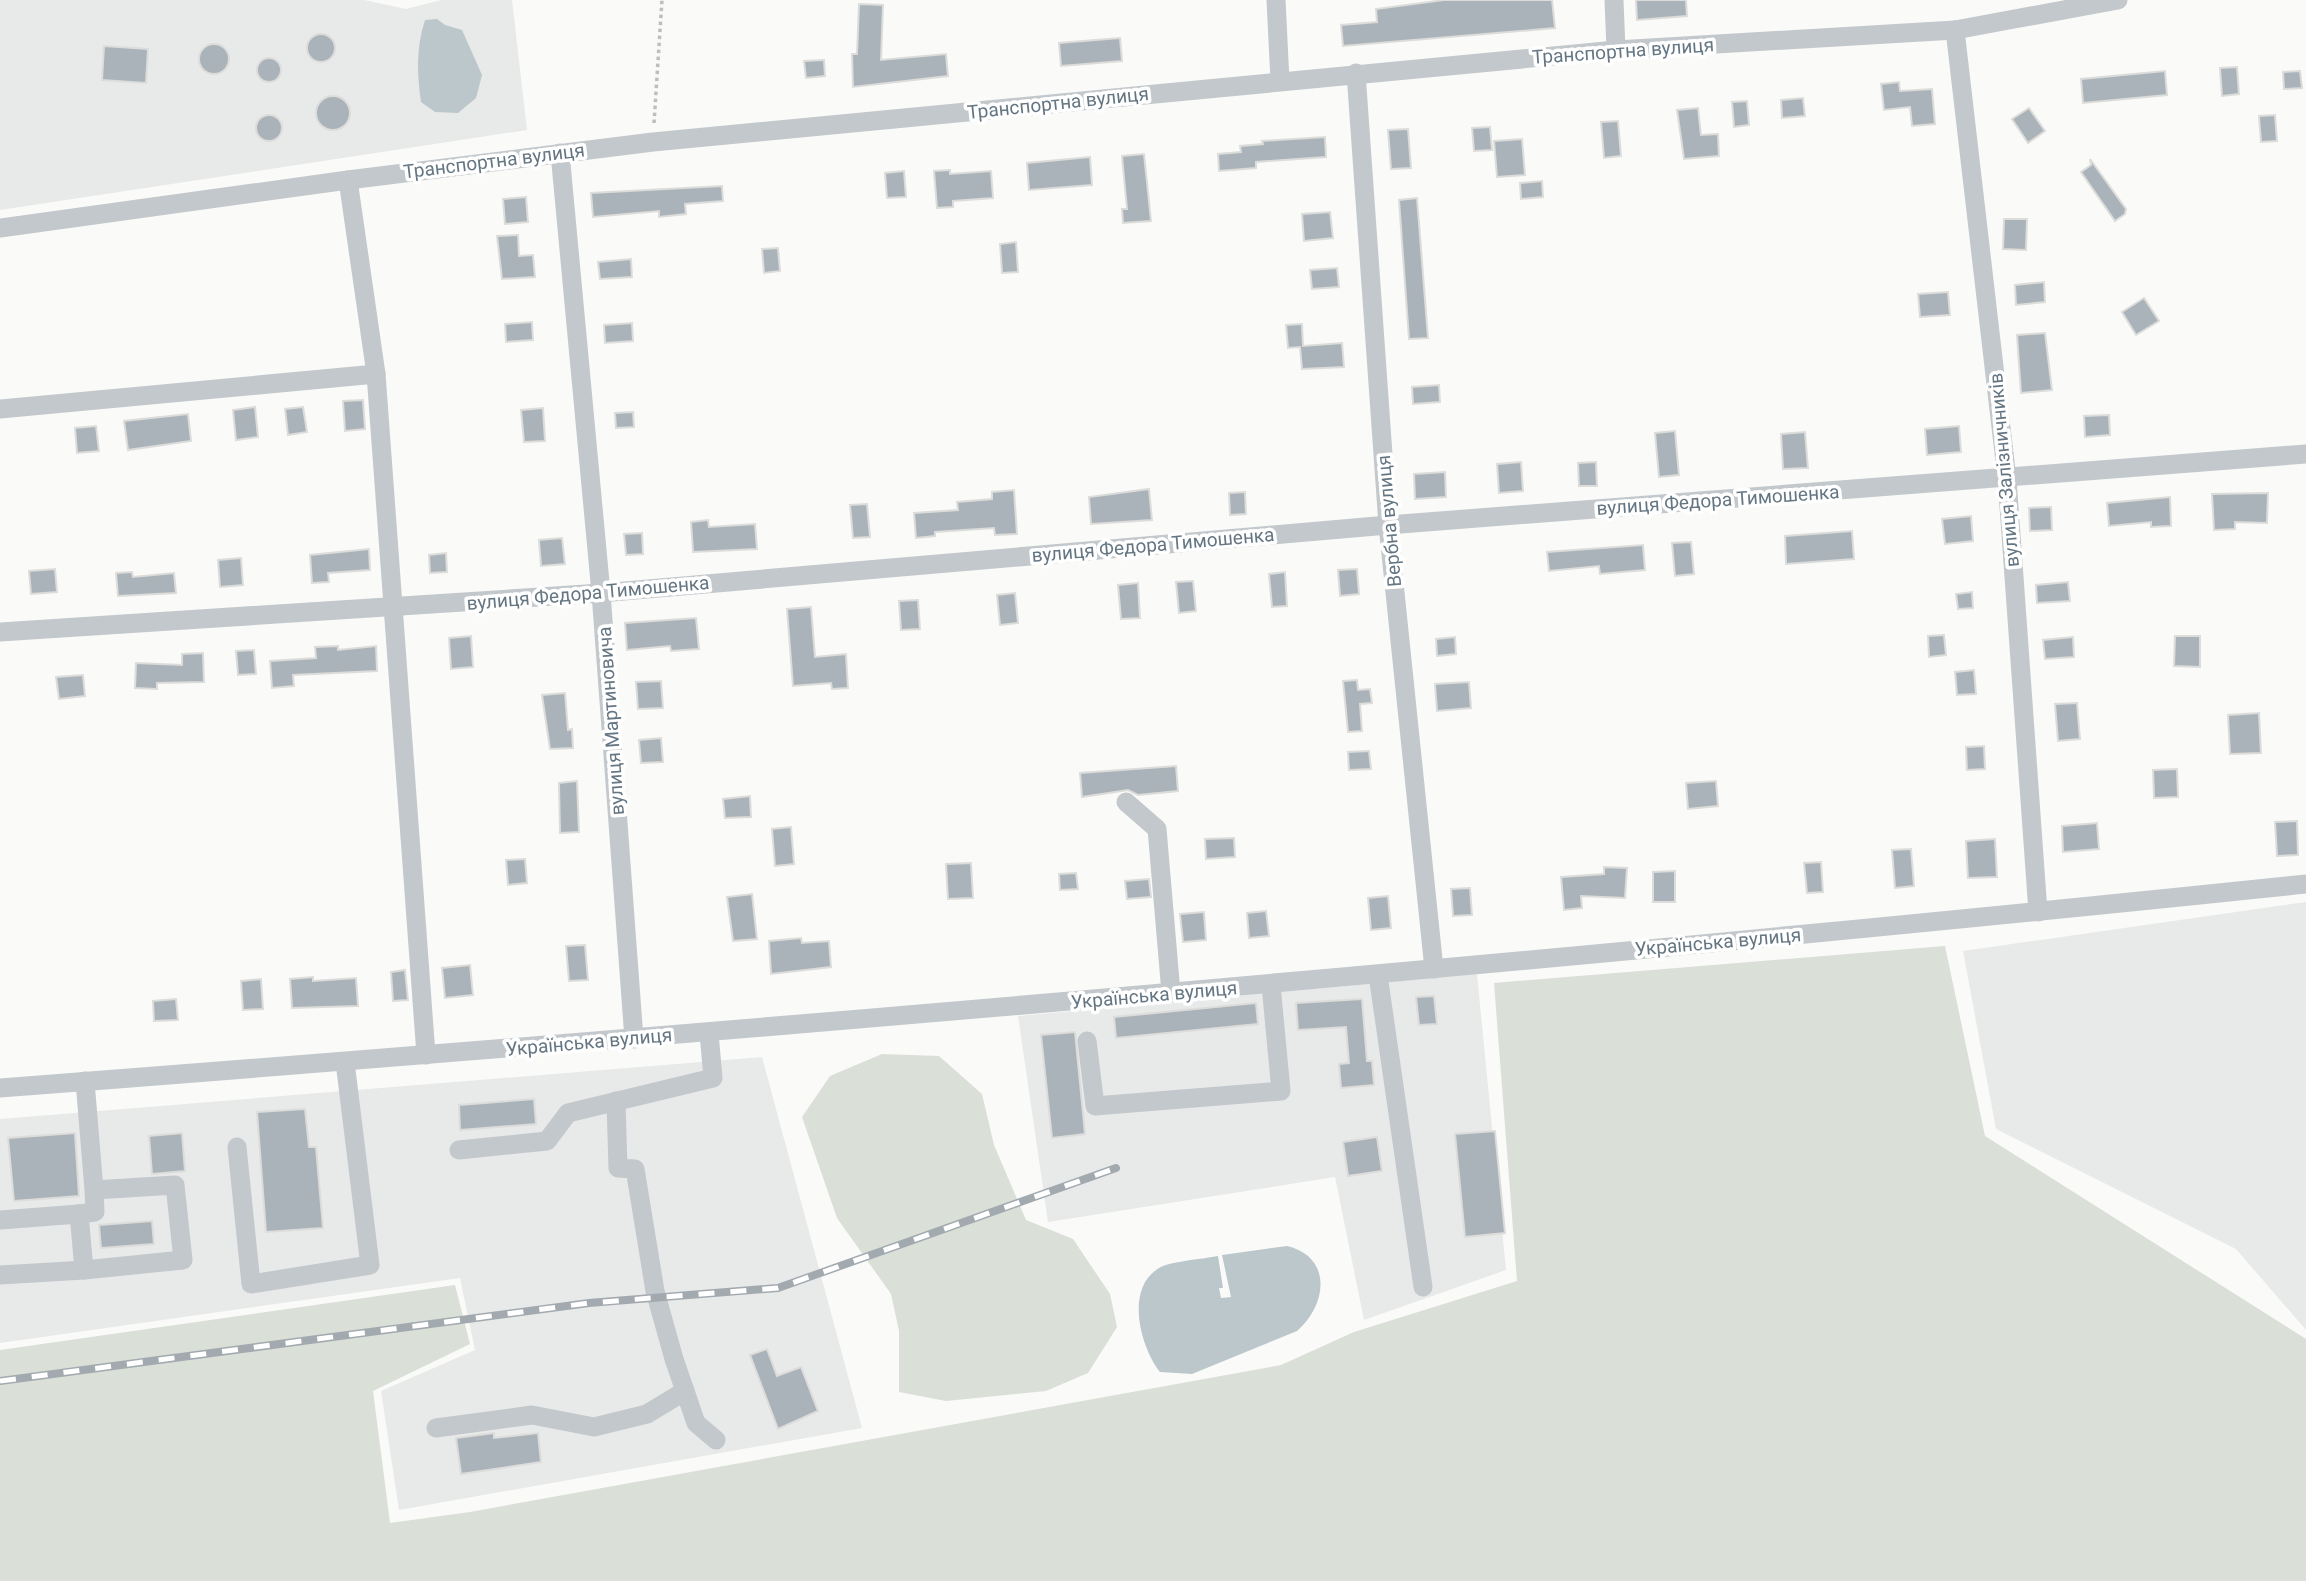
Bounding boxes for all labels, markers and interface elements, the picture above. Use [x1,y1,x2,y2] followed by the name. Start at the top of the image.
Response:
[1531,33,1715,69] street label: Транспортна вулиця
[966,82,1150,124] street label: Транспортна вулиця
[402,138,586,184] street label: Транспортна вулиця
[1984,372,2024,568] street label: вулиця Залізничників
[1372,454,1406,588] street label: Вербна вулиця
[1596,480,1840,520] street label: вулиця Федора Тимошенка
[1031,523,1275,567] street label: вулиця Федора Тимошенка
[466,571,710,615] street label: вулиця Федора Тимошенка
[593,626,629,816] street label: вулиця Мартиновича
[1634,923,1802,961] street label: Українська вулиця
[1070,976,1238,1014] street label: Українська вулиця
[505,1023,673,1061] street label: Українська вулиця

